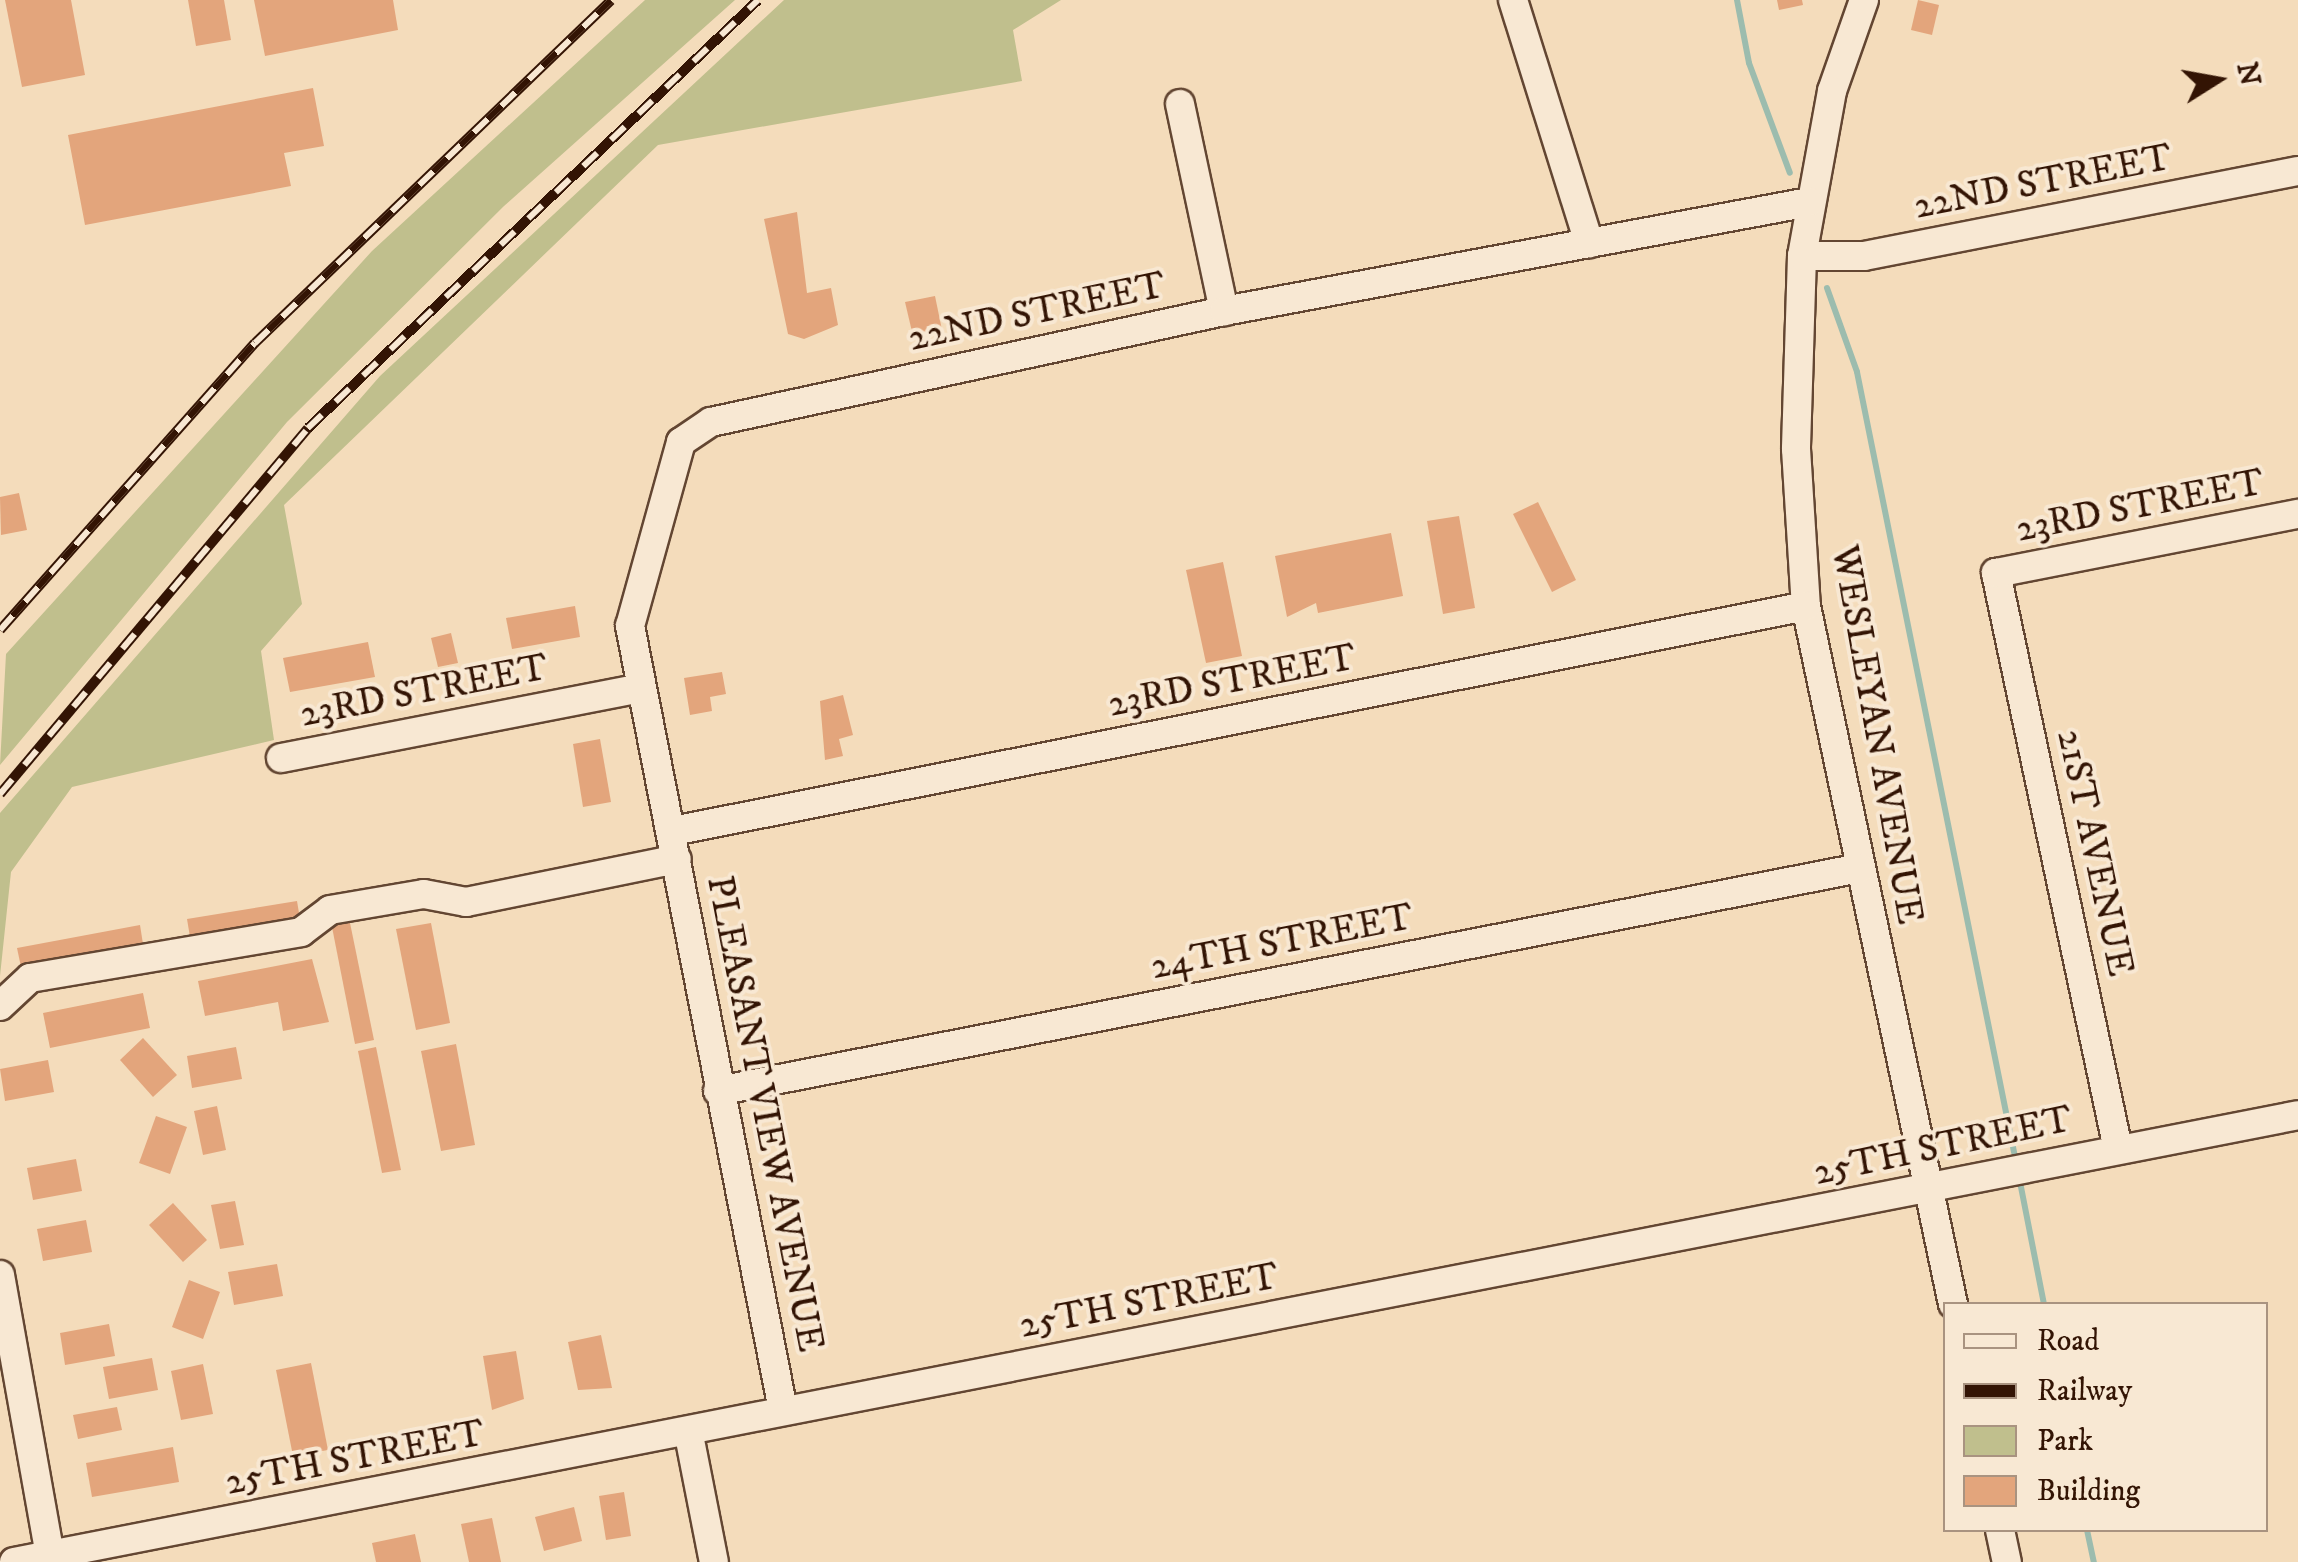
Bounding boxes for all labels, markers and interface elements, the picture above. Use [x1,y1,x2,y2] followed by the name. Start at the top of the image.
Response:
[2168,30,2268,130] north arrow
[2229,60,2267,89] text: N
[1910,136,2176,230] street label: 22ND STREET
[904,264,1170,362] street label: 22ND STREET
[2012,461,2268,553] street label: 23RD STREET
[1820,542,1932,928] street label: WESLEYAN AVENUE
[1104,636,1360,728] street label: 23RD STREET
[296,646,552,738] street label: 23RD STREET
[2046,725,2142,981] street label: 21ST AVENUE
[695,872,833,1356] street label: PLEASANT VIEW AVENUE
[1147,895,1417,991] street label: 24TH STREET
[1810,1097,2076,1197] street label: 25TH STREET
[1016,1255,1282,1349] street label: 25TH STREET
[1943,1302,2268,1532] legend
[2037,1323,2099,1360] text: Road
[2037,1373,2132,1410] text: Railway
[222,1412,488,1506] street label: 25TH STREET
[2037,1423,2093,1460] text: Park
[2037,1473,2140,1510] text: Building

